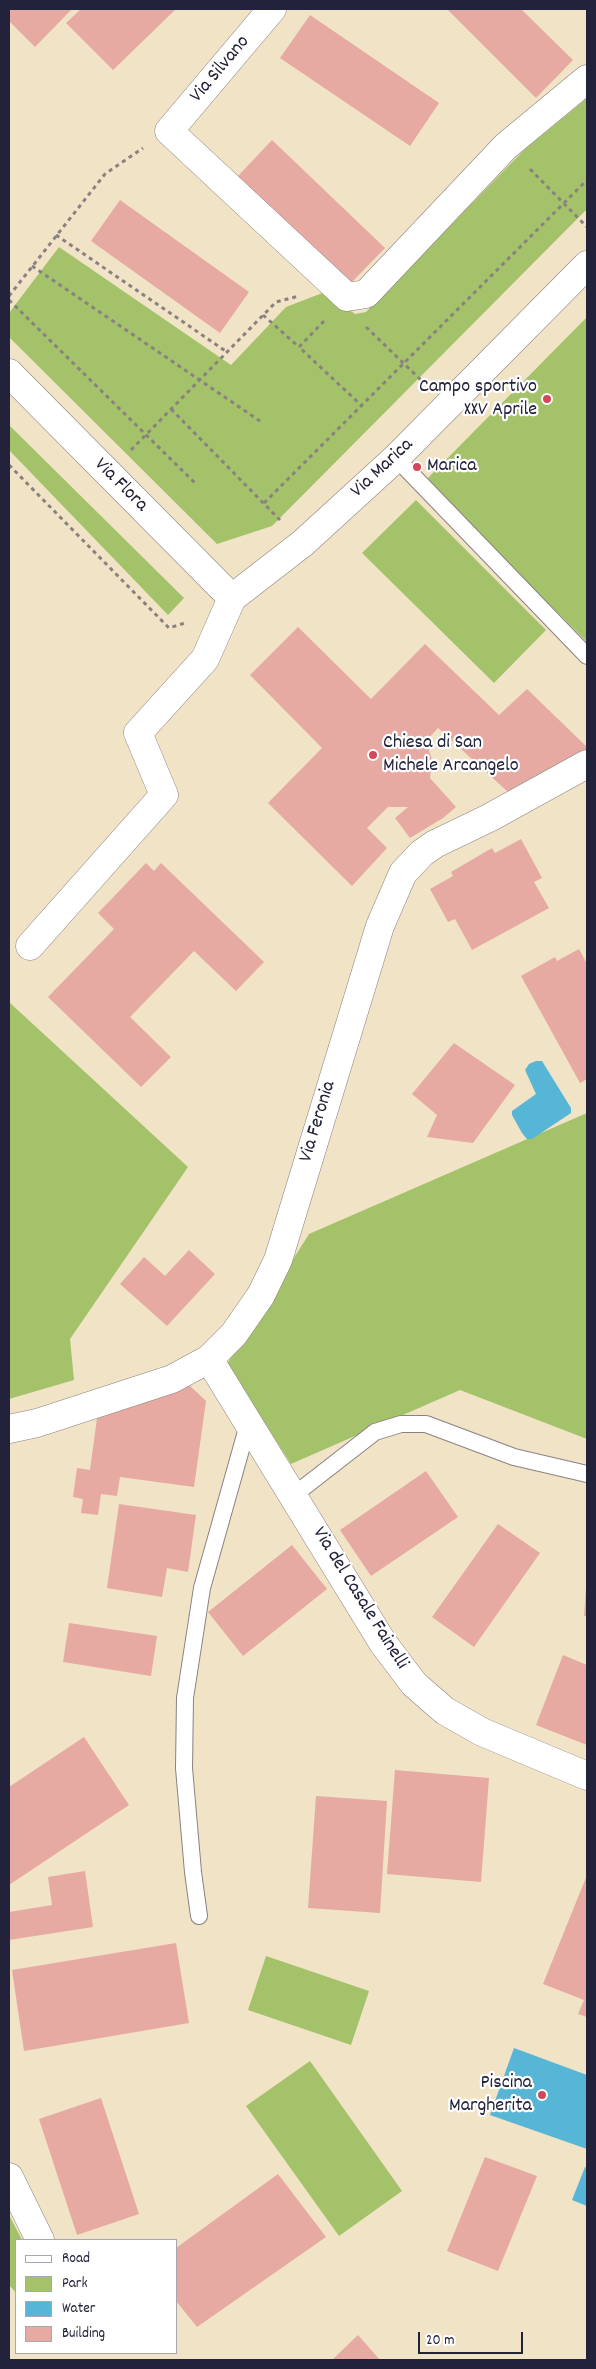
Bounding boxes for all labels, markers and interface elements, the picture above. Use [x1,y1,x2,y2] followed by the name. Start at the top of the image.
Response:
[186,32,256,108] street label: Via Silvano
[419,376,537,423] place label: Campo sportivo XXV Aprile
[541,393,553,405] marker: Campo sportivo XXV Aprile
[347,434,419,504] street label: Via Marica
[88,454,152,518] street label: Via Flora
[427,455,477,479] place label: Marica
[411,461,423,473] marker: Marica
[383,732,519,779] place label: Chiesa di San Michele Arcangelo
[367,749,379,761] marker: Chiesa di San Michele Arcangelo
[295,1079,343,1165] street label: Via Feronia
[306,1523,412,1675] street label: Via del Casale Fainelli
[449,2072,532,2119] place label: Piscina Margherita
[536,2089,548,2101] marker: Piscina Margherita
[15,2239,178,2354] legend
[62,2248,90,2270] text: Road
[62,2273,88,2295] text: Park
[62,2298,95,2320] text: Water
[421,2322,526,2354] scale bar
[62,2323,105,2345] text: Building
[426,2330,454,2352] text: 20 m

